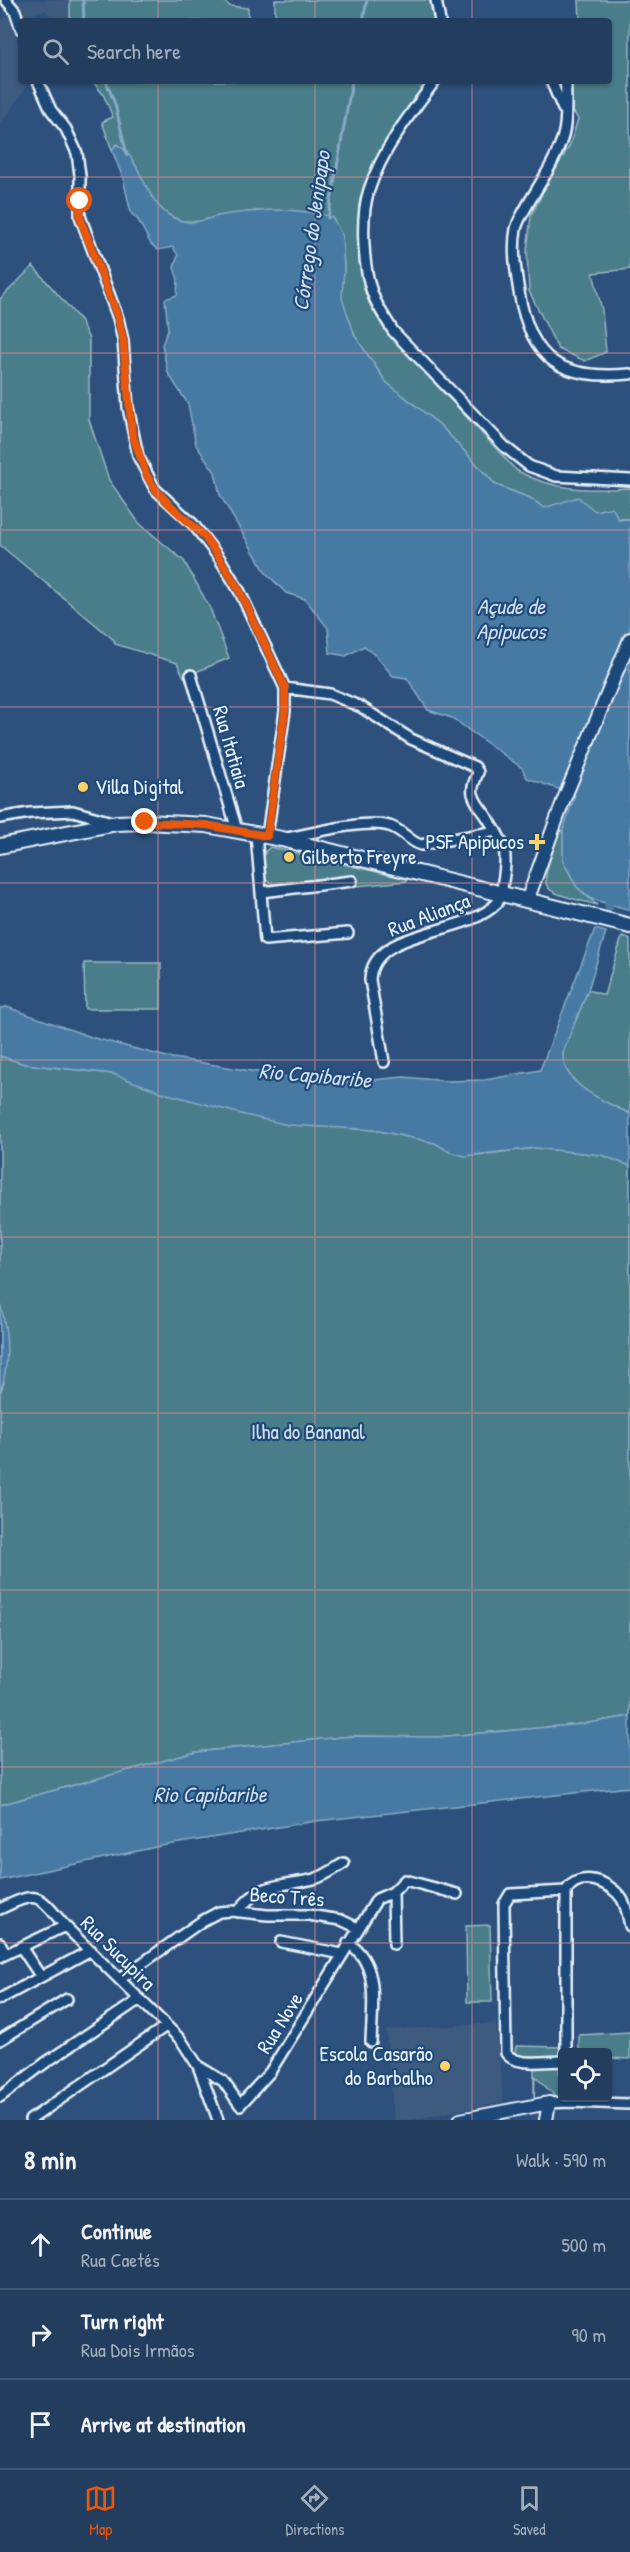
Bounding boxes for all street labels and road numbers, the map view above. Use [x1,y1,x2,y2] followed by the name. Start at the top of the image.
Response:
[206,702,257,791] street label: Rua Itatiaia
[384,886,474,943] street label: Rua Aliança
[249,1879,325,1914] street label: Beco Três
[74,1909,162,1997] street label: Rua Sucupira
[249,1986,310,2059] street label: Rua Nove

